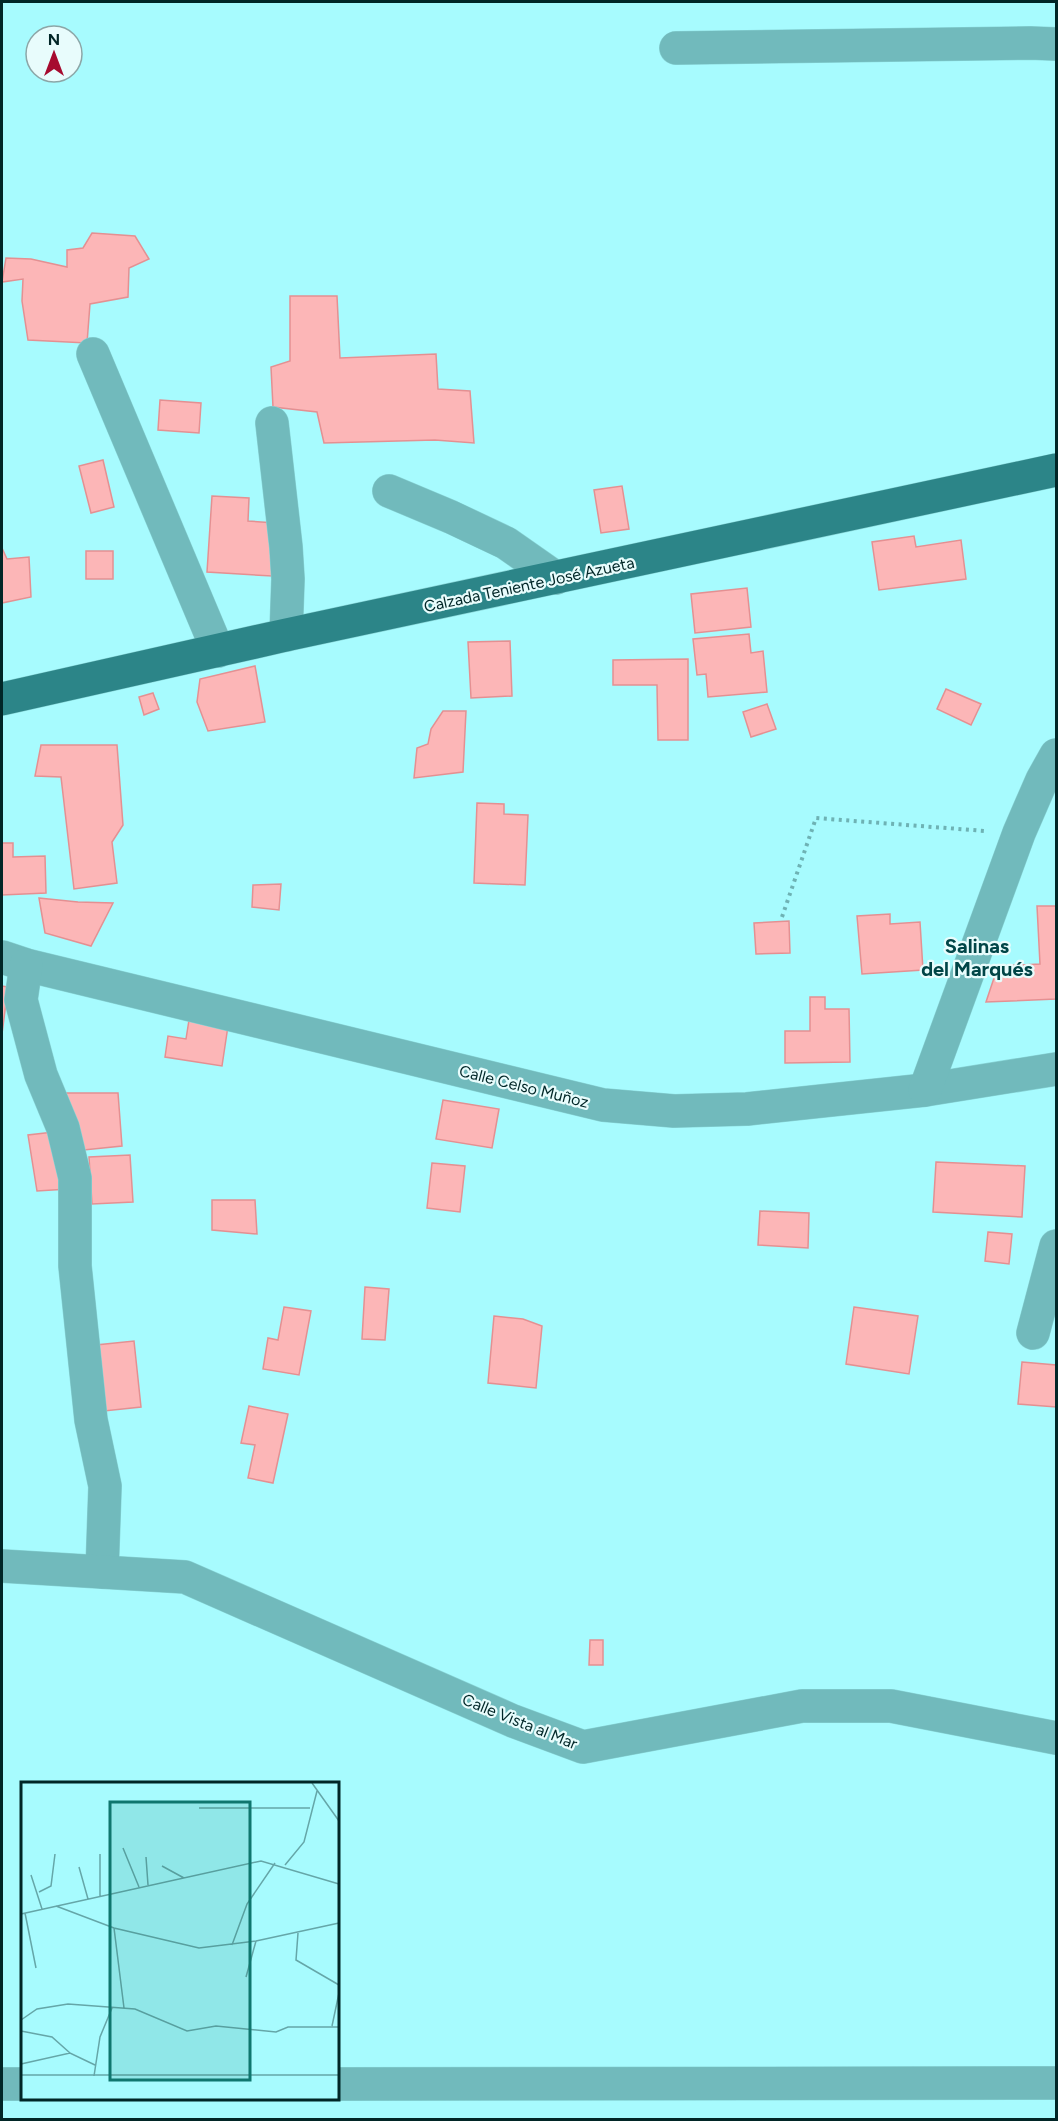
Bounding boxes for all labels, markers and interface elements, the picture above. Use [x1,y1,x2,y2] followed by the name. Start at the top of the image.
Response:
[24,24,84,84] north arrow
[48,30,60,49] text: N
[422,553,636,616] street label: Calzada Teniente José Azueta
[921,934,1033,981] district label: Salinas del Marqués
[457,1061,591,1112] street label: Calle Celso Muñoz
[459,1690,581,1753] street label: Calle Vista al Mar
[21,1782,339,2100] inset map

